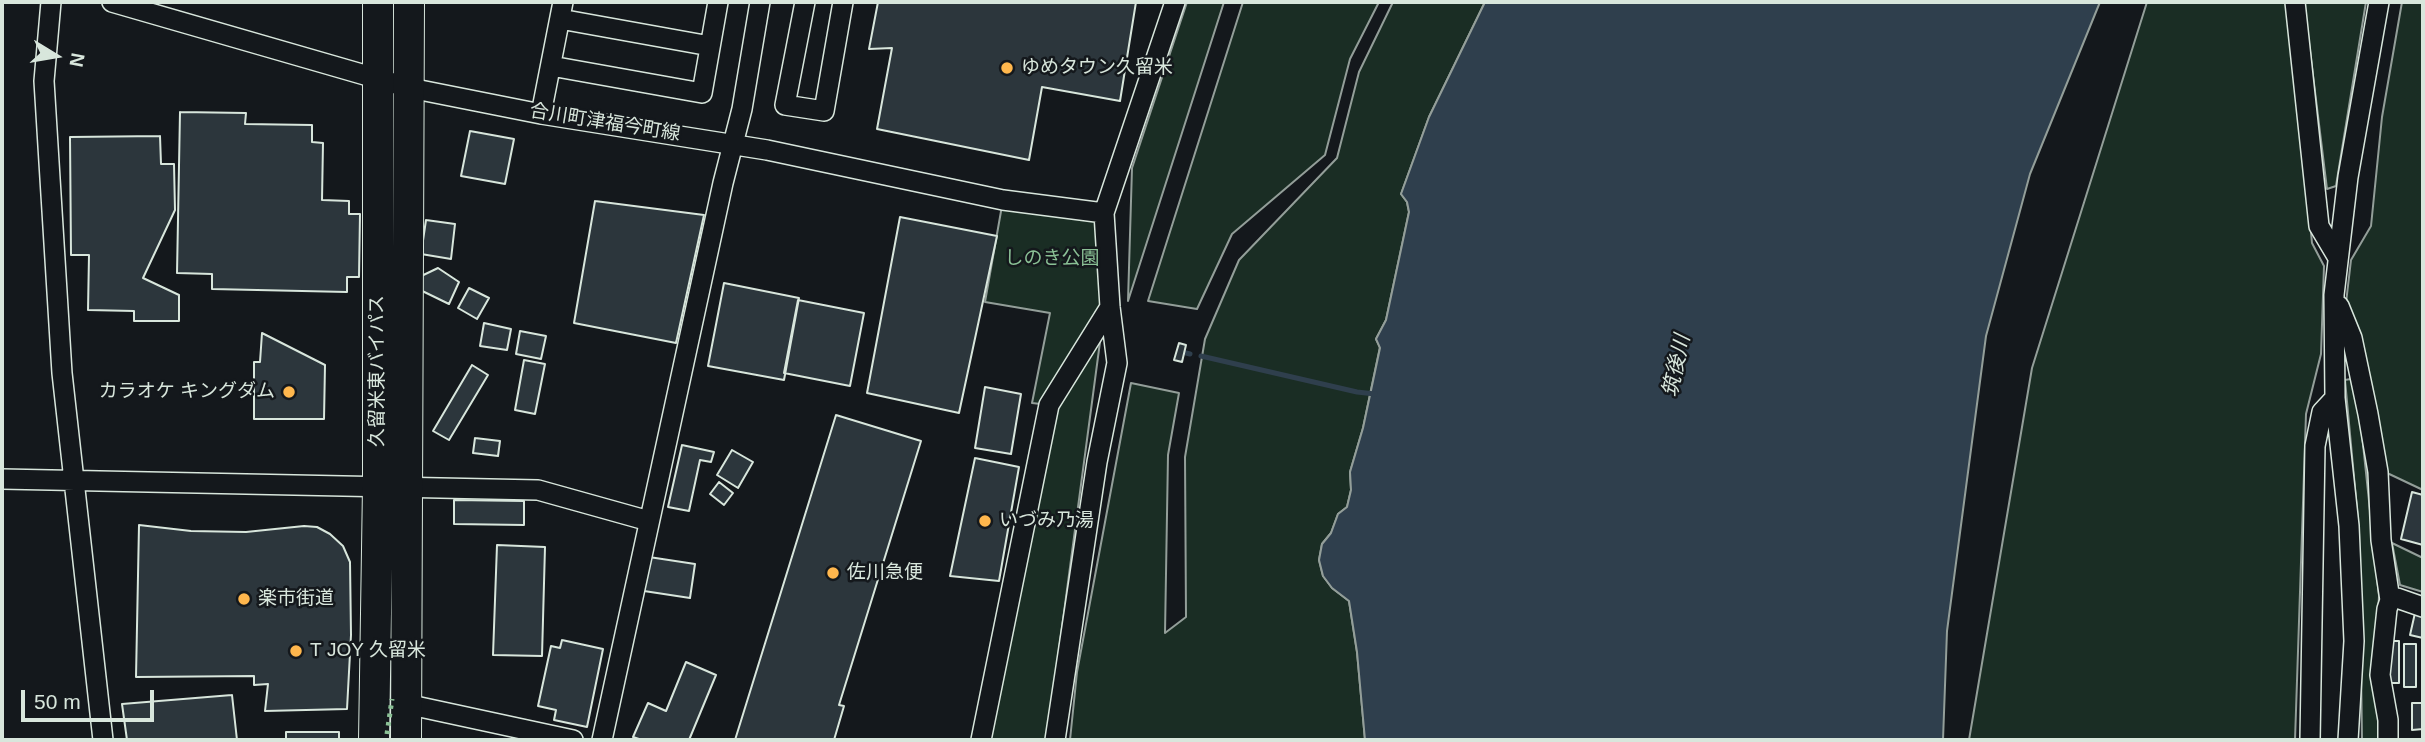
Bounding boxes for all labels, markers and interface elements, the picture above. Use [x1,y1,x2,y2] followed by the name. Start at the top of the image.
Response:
[21,21,91,91] north arrow
[65,51,89,69] text: N
[1021,57,1173,79] place label: ゆめタウン久留米
[999,60,1015,76] marker: ゆめタウン久留米
[528,100,682,146] street label: 合川町津福今町線
[1005,248,1099,270] park label: しのき公園
[367,295,389,447] street label: 久留米東バイパス
[1658,333,1696,399] water label: 筑後川
[99,381,275,403] place label: カラオケ キングダム
[281,384,297,400] marker: カラオケ キングダム
[999,510,1094,532] place label: いづみ乃湯
[977,513,993,529] marker: いづみ乃湯
[847,562,923,584] place label: 佐川急便
[825,565,841,581] marker: 佐川急便
[258,588,334,610] place label: 楽市街道
[236,591,252,607] marker: 楽市街道
[310,640,426,662] place label: T JOY 久留米
[288,643,304,659] marker: T JOY 久留米
[24,676,158,720] scale bar
[34,690,81,713] text: 50 m

